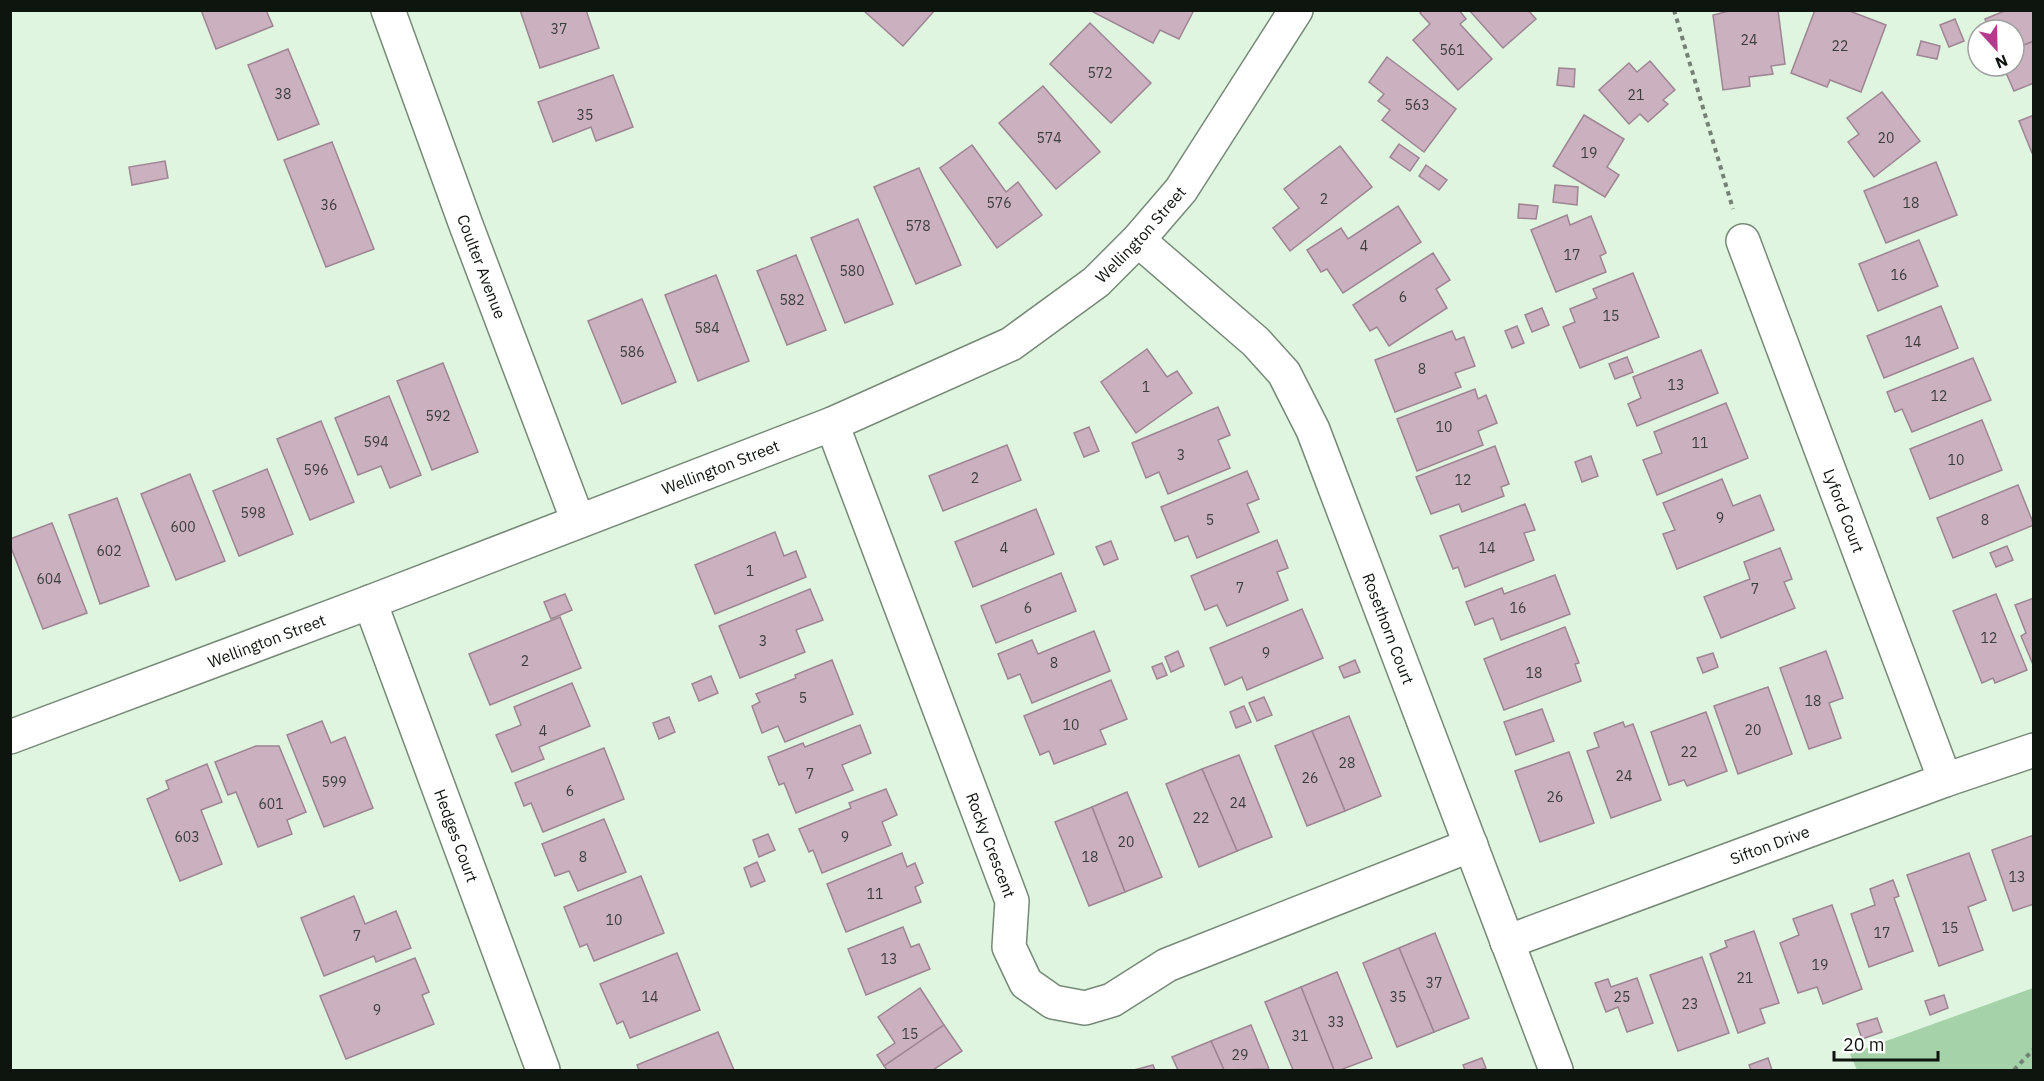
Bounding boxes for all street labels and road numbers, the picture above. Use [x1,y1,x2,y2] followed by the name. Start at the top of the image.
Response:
[1091,182,1190,287] street label: Wellington Street
[453,212,511,321] street label: Coulter Avenue
[659,435,782,499] street label: Wellington Street
[1819,466,1869,555] street label: Lyford Court
[1358,570,1419,687] street label: Rosethorn Court
[205,610,328,672] street label: Wellington Street
[430,786,483,885] street label: Hedges Court
[962,790,1020,900] street label: Rocky Crescent
[1727,821,1812,869] street label: Sifton Drive

